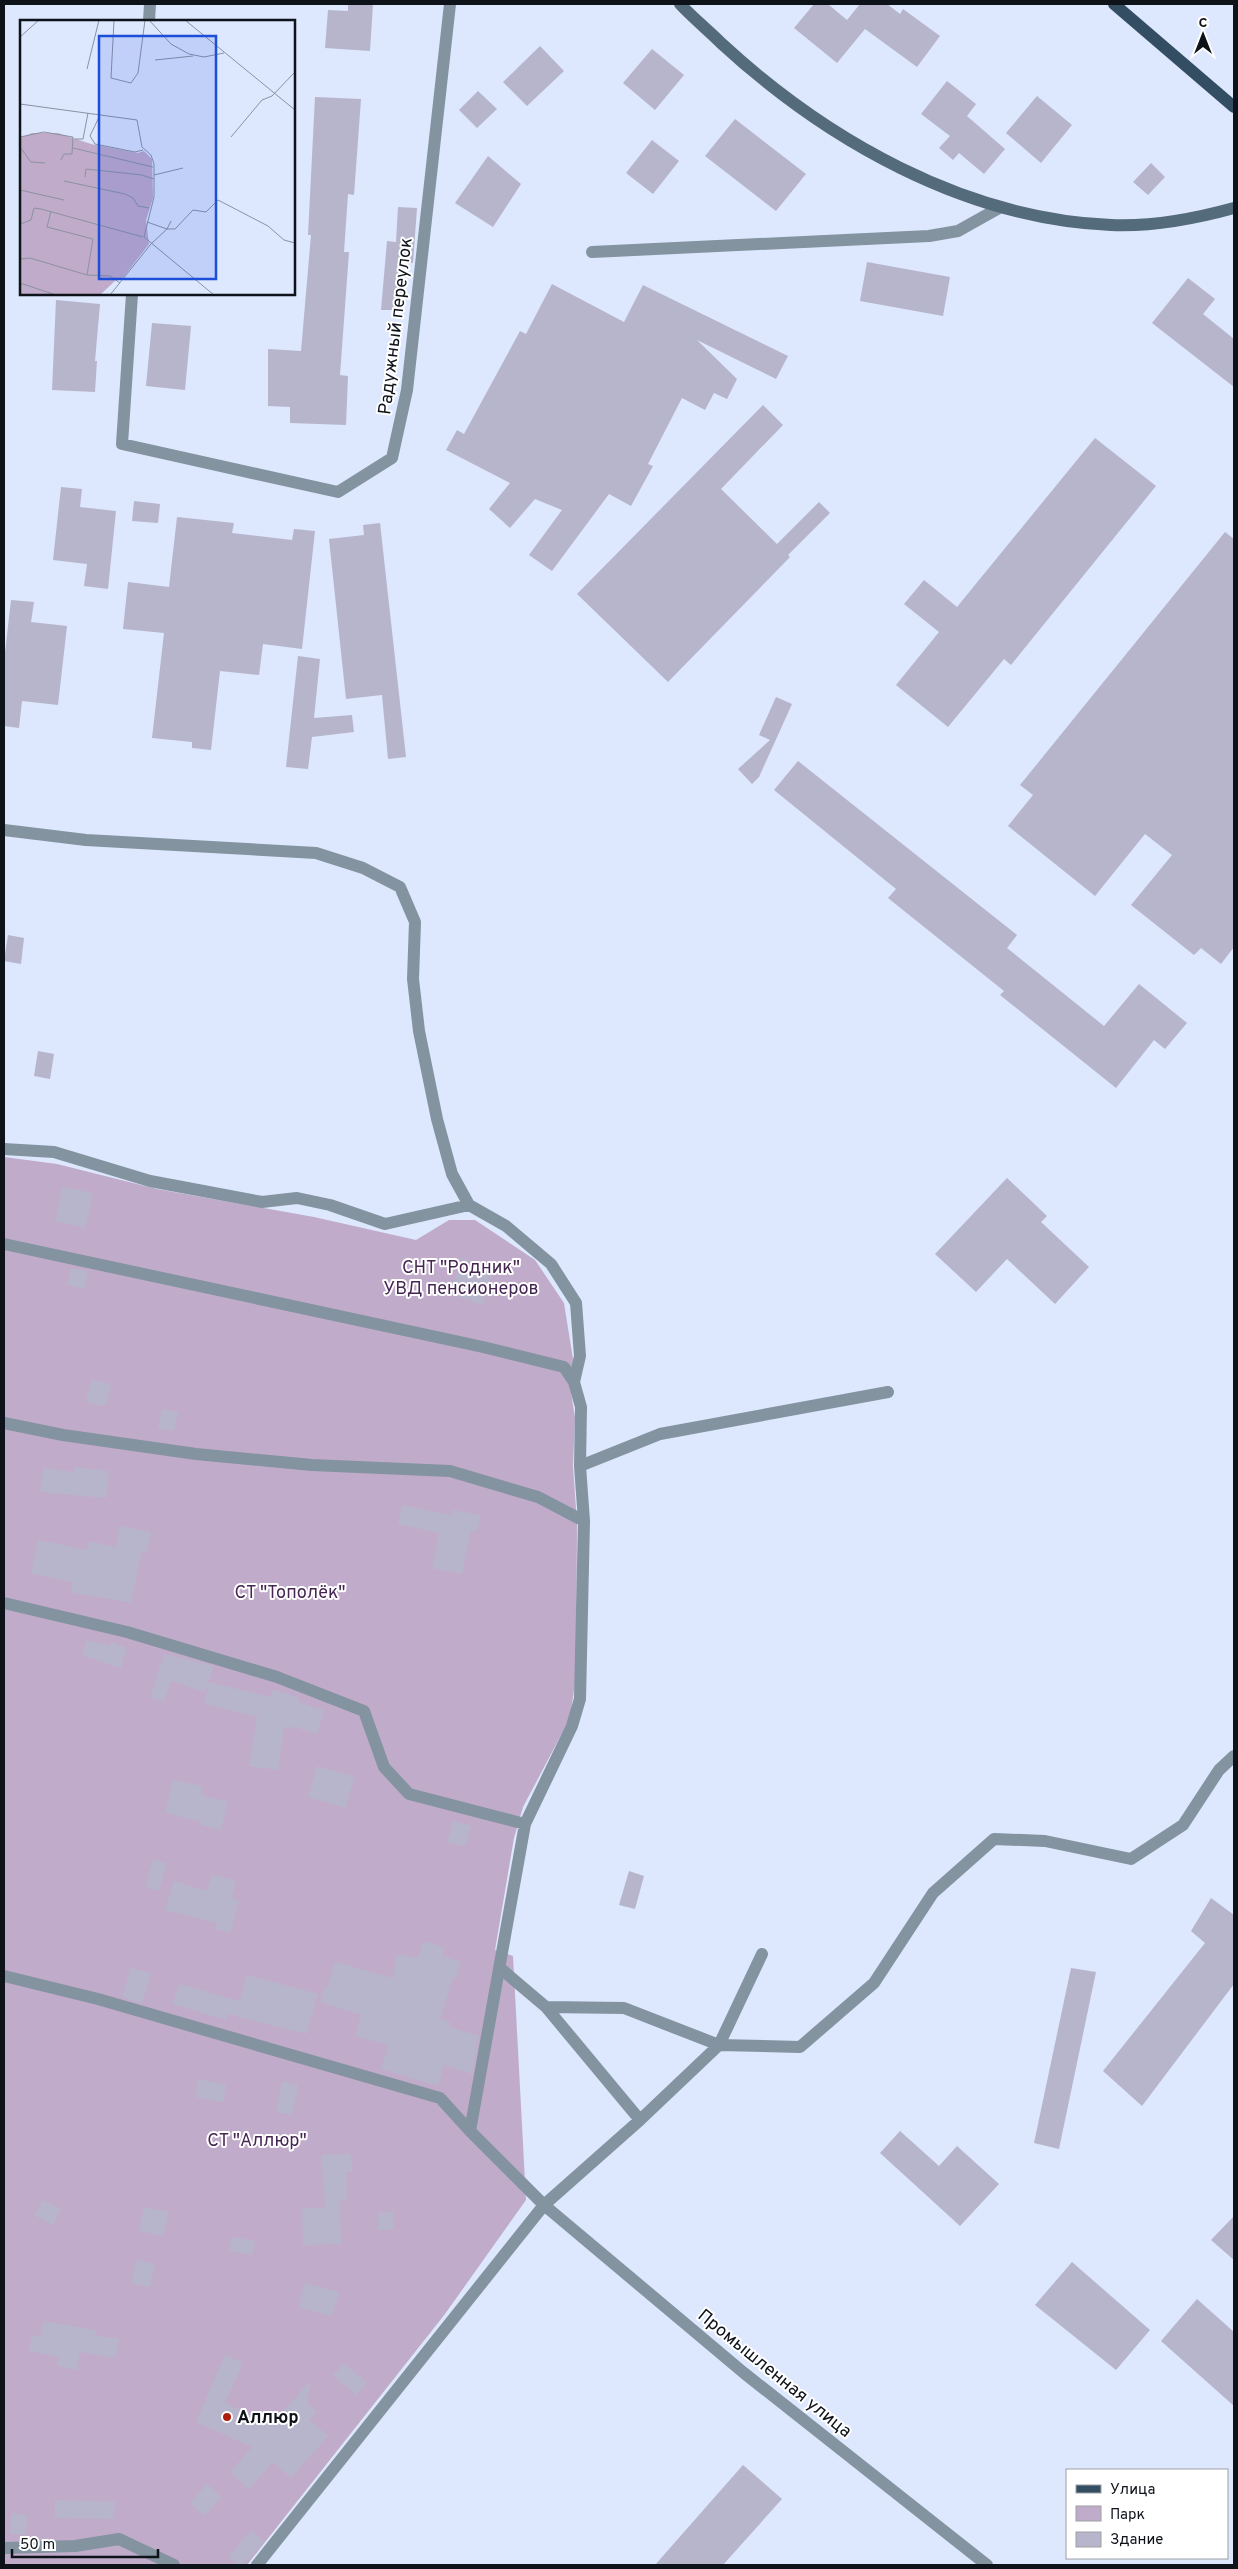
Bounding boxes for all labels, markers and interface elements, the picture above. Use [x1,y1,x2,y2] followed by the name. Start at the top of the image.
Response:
[1178,10,1228,60] north arrow
[1199,15,1208,32] text: С
[20,20,295,295] inset map
[374,236,419,416] street label: Радужный переулок
[383,1257,539,1301] park label: СНТ "Родник" УВД пенсионеров
[235,1582,345,1605] park label: СТ "Тополёк"
[207,2130,307,2153] park label: СТ "Аллюр"
[692,2305,856,2443] street label: Промышленная улица
[237,2407,299,2430] place label: Аллюр
[221,2411,233,2423] marker: Аллюр
[1066,2469,1228,2559] legend
[1110,2481,1155,2500] text: Улица
[1110,2506,1145,2525] text: Парк
[12,2526,159,2558] scale bar
[1110,2531,1163,2550] text: Здание
[20,2536,55,2555] text: 50 m

